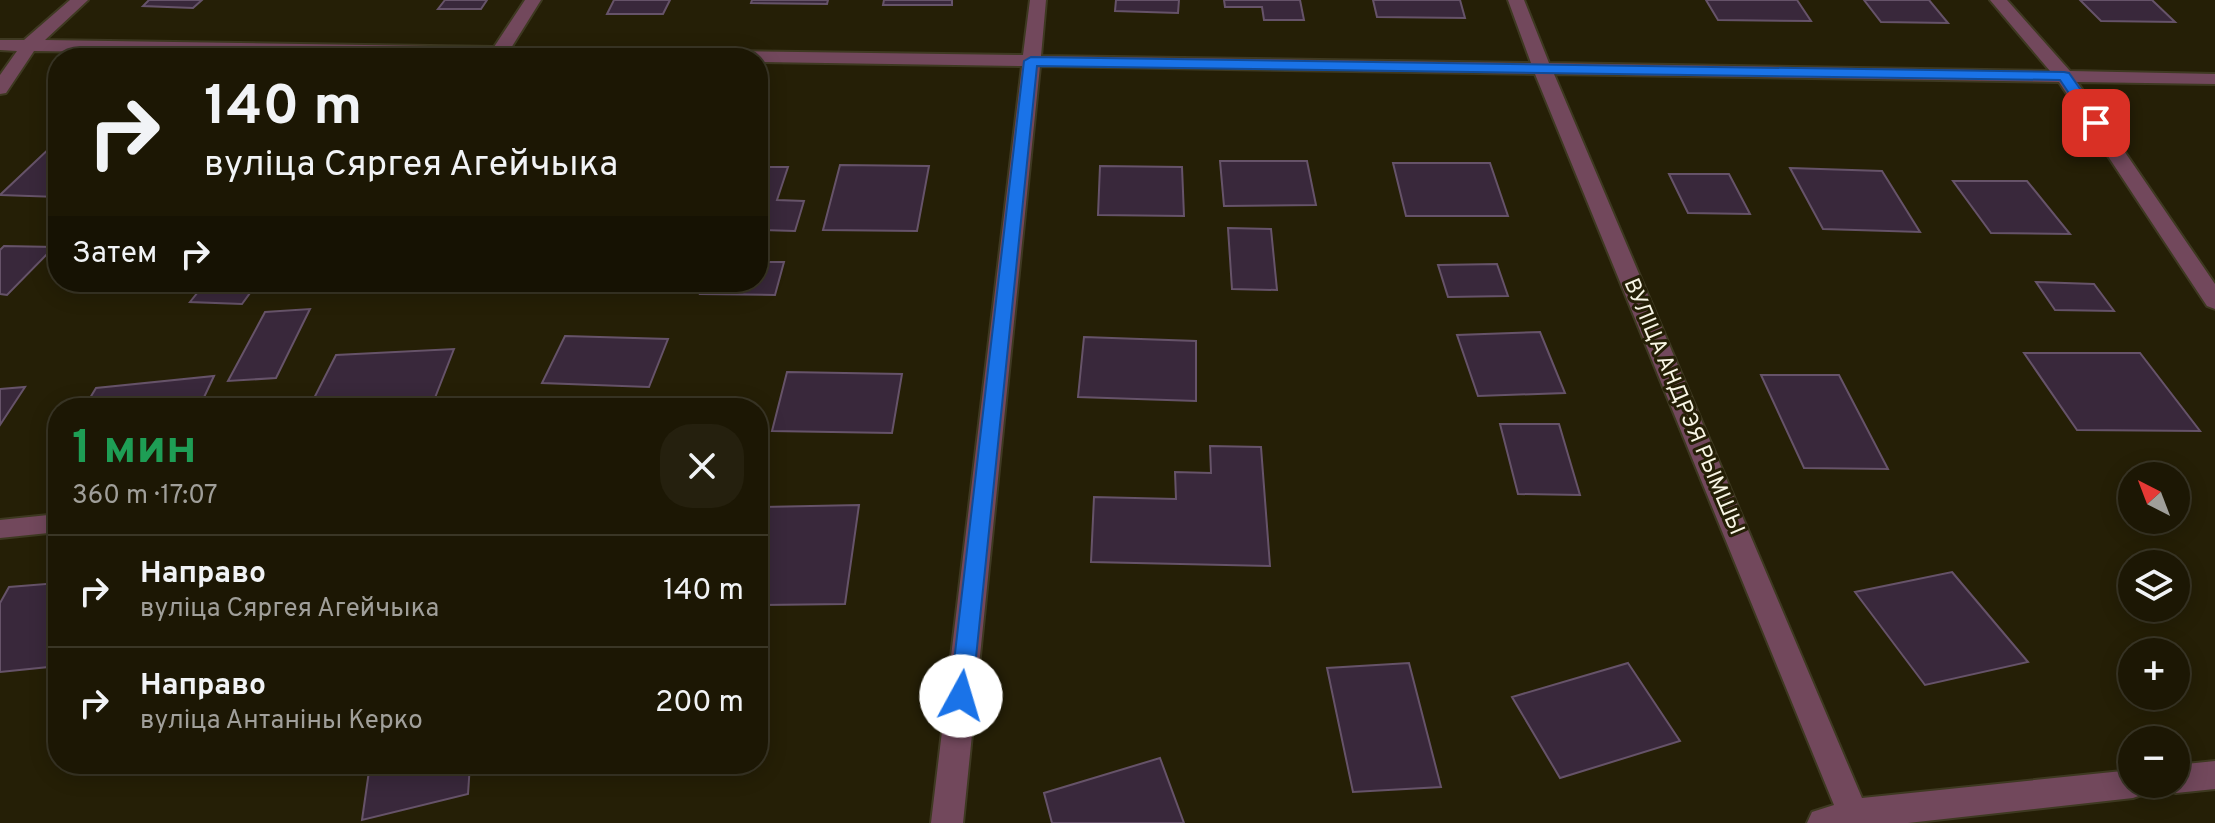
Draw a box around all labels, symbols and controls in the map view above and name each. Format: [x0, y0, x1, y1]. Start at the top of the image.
text: 140 m [204, 74, 362, 144]
icon: right [72, 80, 176, 184]
pin [2062, 89, 2130, 157]
icon: arrive [2074, 101, 2118, 145]
text: вуліца Сяргея Агейчыка [204, 143, 618, 189]
icon: right [173, 232, 217, 276]
text: Затем [72, 236, 157, 273]
street label: ВУЛІЦА АНДРЭЯ РЫМШЫ [1617, 275, 1749, 539]
text: 1 мин [72, 420, 197, 480]
button: close [660, 424, 744, 508]
north arrow [2118, 462, 2190, 534]
map controls [2118, 462, 2190, 798]
text: 360 m · 17:07 [72, 480, 218, 513]
button: layers [2118, 550, 2190, 622]
text: Направо [140, 556, 266, 593]
icon: right [72, 569, 116, 613]
text: 140 m [663, 573, 744, 610]
text: вуліца Сяргея Агейчыка [140, 593, 439, 626]
button: + [2118, 638, 2190, 710]
position arrow [919, 654, 1003, 738]
text: Направо [140, 668, 266, 705]
icon: right [72, 681, 116, 725]
text: 200 m [655, 685, 744, 722]
text: вуліца Антаніны Керко [140, 705, 423, 738]
button: − [2118, 726, 2190, 798]

